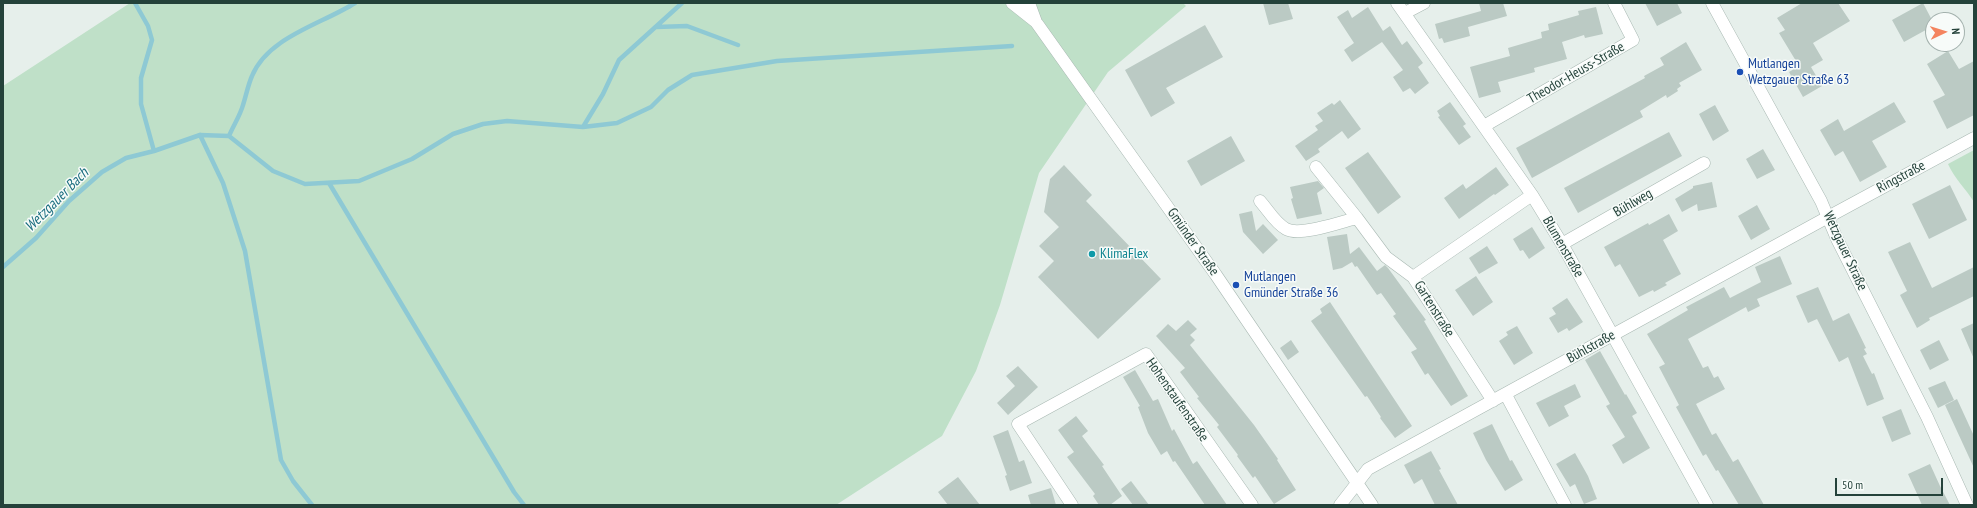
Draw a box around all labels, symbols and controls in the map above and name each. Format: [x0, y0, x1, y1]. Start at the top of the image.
north arrow [1925, 12, 1965, 52]
text: N [1949, 28, 1963, 35]
street label: Theodor-Heuss-Straße [1525, 38, 1627, 108]
place label: Mutlangen Wetzgauer Straße 63 [1748, 56, 1849, 88]
marker: Mutlangen Wetzgauer Straße 63 [1735, 67, 1745, 77]
street label: Ringstraße [1874, 157, 1928, 197]
water label: Wetzgauer Bach [21, 164, 93, 236]
street label: Bühlweg [1611, 185, 1655, 221]
street label: Gmünder Straße [1164, 205, 1222, 279]
street label: Wetzgauer Straße [1819, 209, 1871, 293]
street label: Blumenstraße [1539, 214, 1587, 280]
place label: KlimaFlex [1100, 246, 1148, 262]
marker: KlimaFlex [1087, 249, 1097, 259]
place label: Mutlangen Gmünder Straße 36 [1244, 269, 1338, 302]
street label: Gartenstraße [1410, 278, 1458, 340]
marker: Mutlangen Gmünder Straße 36 [1231, 280, 1241, 290]
street label: Bühlstraße [1564, 327, 1618, 367]
street label: Hohenstaufenstraße [1142, 355, 1212, 445]
scale bar [1837, 470, 1945, 496]
text: 50 m [1842, 477, 1863, 492]

